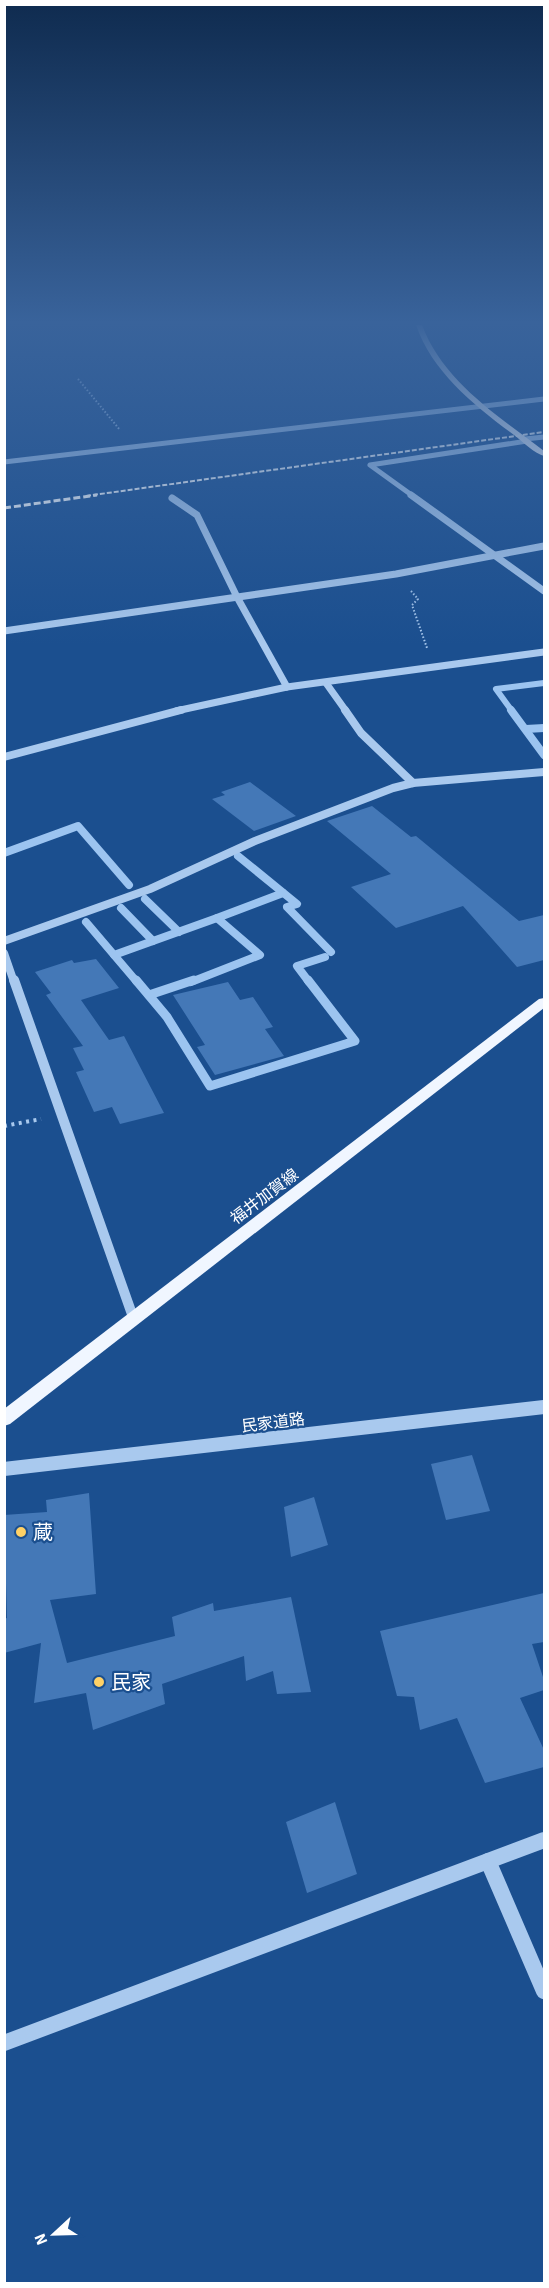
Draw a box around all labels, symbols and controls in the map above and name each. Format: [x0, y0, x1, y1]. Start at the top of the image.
street label: 福井加賀線 [226, 1164, 303, 1230]
street label: 民家道路 [240, 1408, 306, 1438]
place label: 蔵 [33, 1519, 53, 1547]
marker: 蔵 [14, 1525, 28, 1539]
place label: 民家 [111, 1669, 151, 1697]
marker: 民家 [92, 1675, 106, 1689]
north arrow [24, 2204, 84, 2264]
text: N [29, 2230, 53, 2248]

